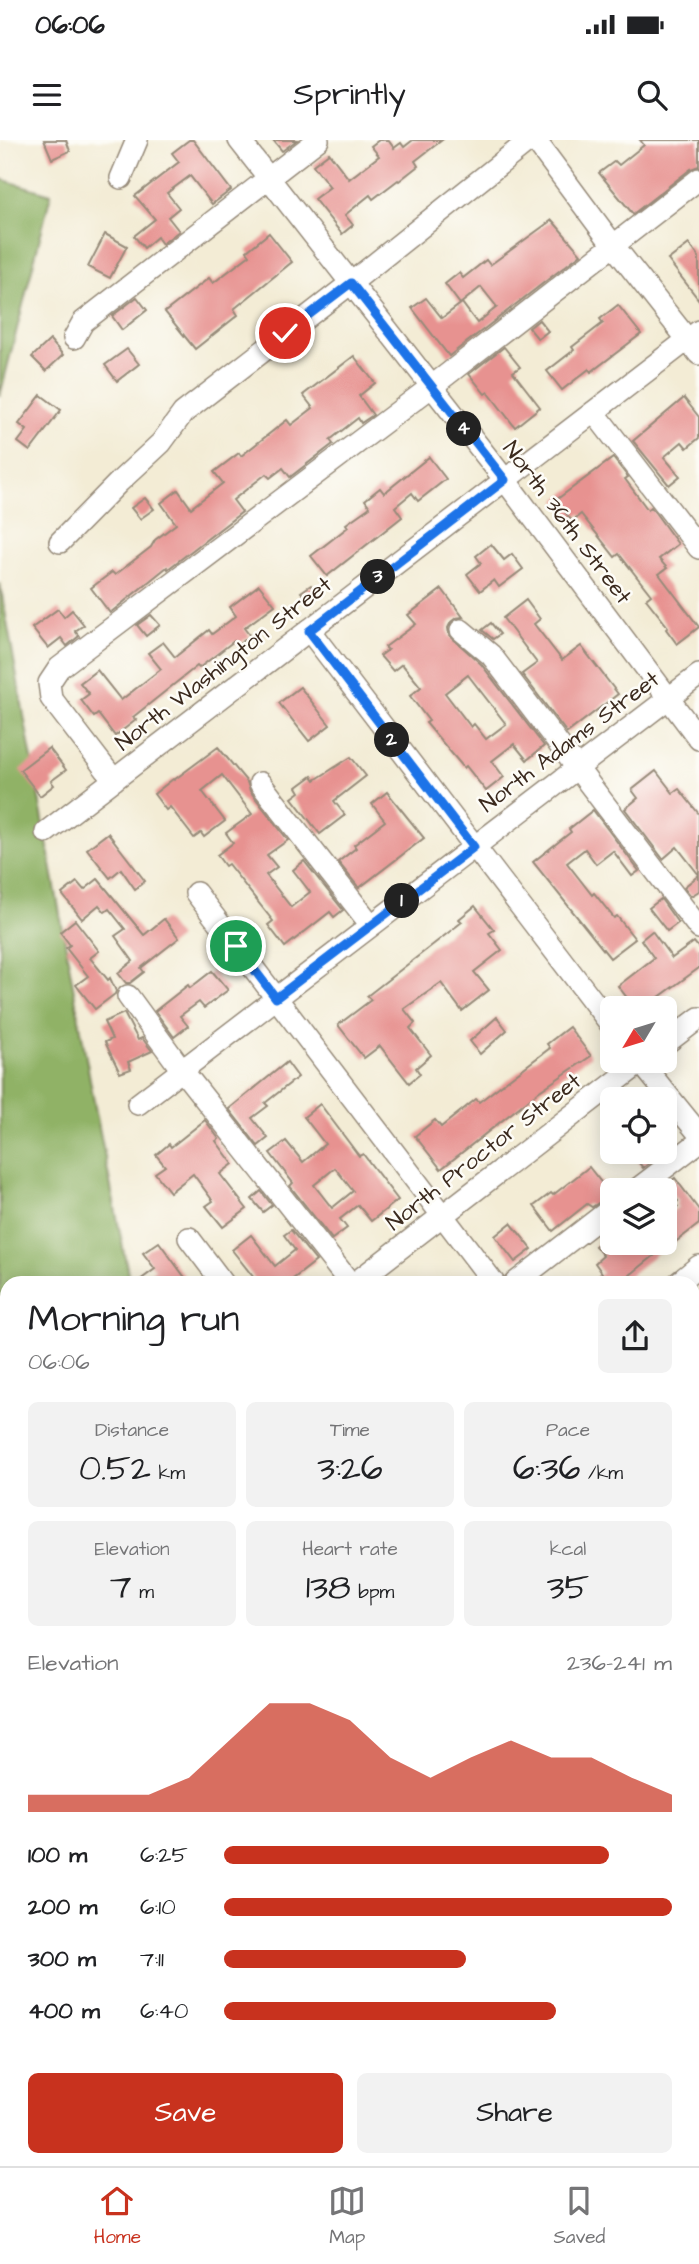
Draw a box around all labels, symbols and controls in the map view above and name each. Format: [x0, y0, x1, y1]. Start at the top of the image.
text: 06:06 [35, 7, 105, 43]
text: Sprintly [293, 72, 406, 117]
icon: menu [28, 76, 66, 114]
icon: search [633, 76, 671, 114]
pin [255, 303, 315, 363]
icon: check [266, 314, 304, 352]
pin: 4 [447, 412, 482, 446]
text: 4 [457, 415, 470, 442]
street label: North 36th Street [495, 434, 640, 611]
pin: 3 [360, 560, 396, 594]
text: 3 [373, 563, 382, 590]
street label: North Washington Street [109, 569, 340, 759]
street label: North Adams Street [473, 663, 667, 820]
pin: 2 [374, 722, 410, 758]
text: 2 [386, 726, 397, 753]
pin: 1 [384, 884, 420, 918]
text: 1 [400, 887, 403, 914]
pin [206, 916, 266, 976]
icon: arrive [217, 927, 255, 965]
north arrow [600, 996, 677, 1073]
map controls [600, 996, 677, 1255]
street label: North Proctor Street [379, 1065, 589, 1238]
button: locate [600, 1087, 677, 1164]
button: layers [600, 1178, 677, 1255]
text: Morning run [28, 1294, 240, 1346]
button: share [598, 1299, 672, 1373]
text: 06:06 [28, 1346, 90, 1378]
text: Distance [95, 1417, 169, 1444]
text: Time [330, 1417, 370, 1444]
text: Pace [546, 1417, 590, 1444]
text: 0.52 [79, 1444, 151, 1493]
text: 3:26 [317, 1444, 383, 1493]
text: 6:36 [513, 1444, 580, 1493]
text: km [151, 1460, 185, 1487]
text: /km [580, 1460, 623, 1487]
text: Elevation [95, 1536, 169, 1563]
text: Heart rate [302, 1536, 398, 1563]
text: kcal [550, 1536, 586, 1563]
text: 7 [110, 1563, 132, 1612]
text: 138 [306, 1563, 351, 1612]
text: 35 [547, 1563, 589, 1612]
text: m [132, 1579, 154, 1606]
text: bpm [351, 1579, 394, 1606]
text: Elevation [28, 1647, 119, 1679]
text: 236–241 m [567, 1647, 672, 1679]
text: 100 m [28, 1839, 87, 1871]
text: 6:25 [140, 1839, 188, 1871]
text: 200 m [28, 1891, 97, 1923]
text: 6:10 [140, 1891, 176, 1923]
text: 300 m [28, 1943, 96, 1975]
text: 7:11 [140, 1943, 164, 1975]
text: 400 m [28, 1995, 100, 2027]
text: 6:40 [140, 1995, 188, 2027]
button: Save [28, 2073, 343, 2153]
button: Share [357, 2073, 672, 2153]
tab: Home [94, 2182, 141, 2251]
tab: Map [328, 2182, 366, 2251]
tab: Saved [554, 2182, 605, 2251]

